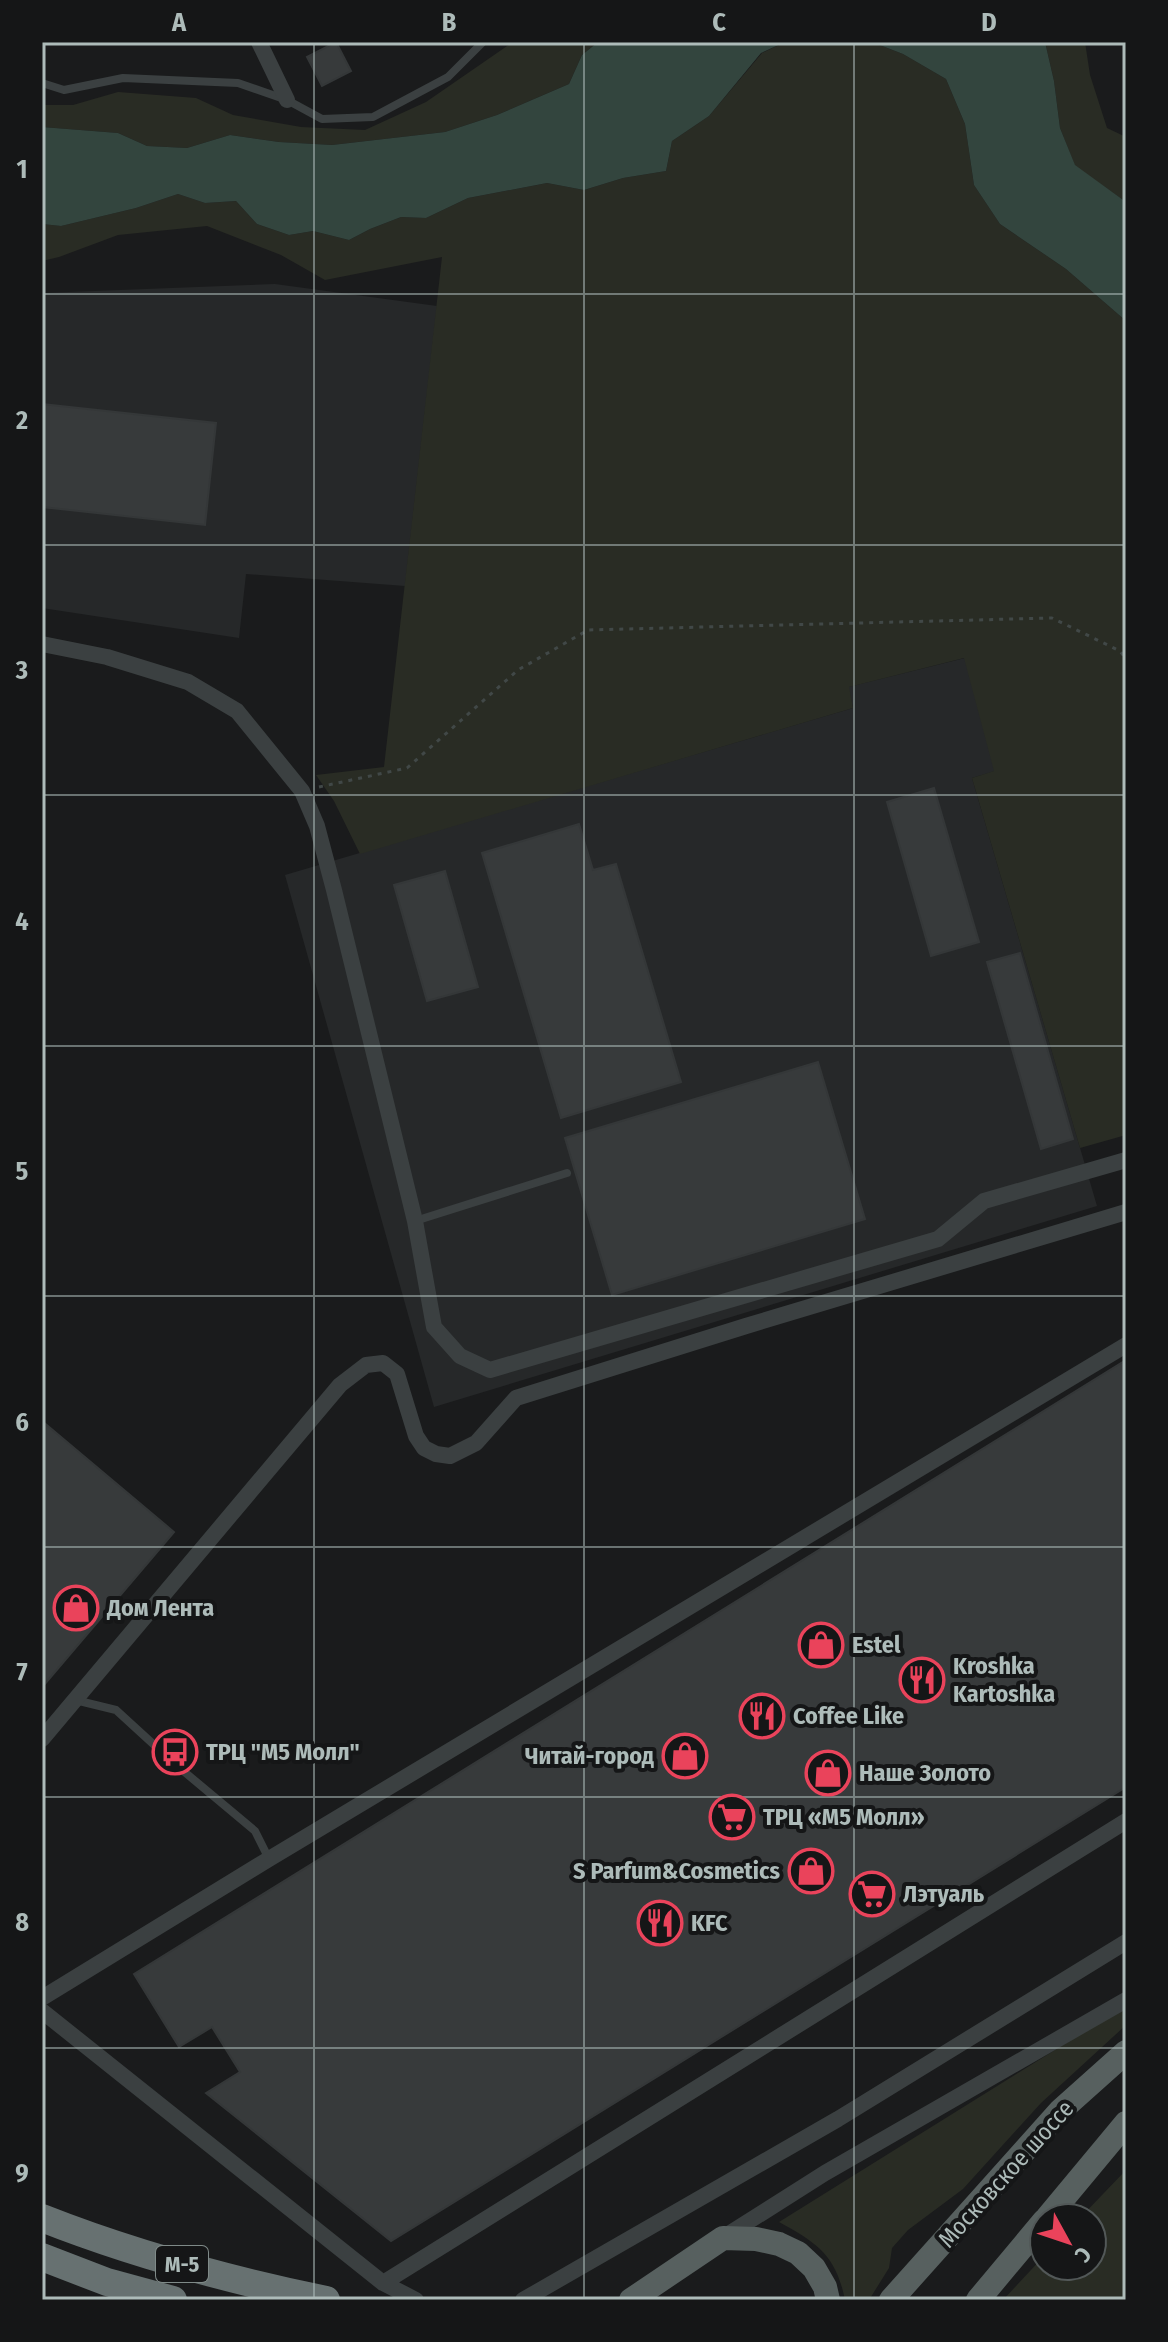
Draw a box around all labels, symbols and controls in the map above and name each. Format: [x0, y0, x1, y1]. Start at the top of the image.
text: A [171, 7, 187, 38]
text: B [442, 7, 457, 38]
text: C [712, 7, 726, 38]
text: D [981, 7, 997, 38]
text: 1 [17, 154, 28, 185]
text: 2 [15, 405, 28, 436]
text: 3 [15, 655, 28, 686]
text: 4 [15, 906, 29, 937]
text: 5 [16, 1156, 29, 1187]
text: 6 [15, 1407, 29, 1438]
shop icon: Дом Лента [52, 1584, 100, 1632]
place label: Дом Лента [106, 1594, 214, 1622]
shop icon: Estel [797, 1621, 845, 1669]
place label: Estel [852, 1631, 901, 1659]
place label: Kroshka Kartoshka [953, 1652, 1055, 1708]
restaurant icon: Kroshka Kartoshka [898, 1656, 946, 1704]
text: 7 [16, 1657, 28, 1688]
restaurant icon: Coffee Like [738, 1692, 786, 1740]
place label: Coffee Like [793, 1702, 904, 1730]
bus stop icon: ТРЦ "М5 Молл" [151, 1728, 199, 1776]
shop icon: Читай-город [661, 1732, 709, 1780]
place label: ТРЦ "М5 Молл" [206, 1738, 360, 1766]
place label: Читай-город [525, 1742, 654, 1770]
shop icon: Наше Золото [804, 1749, 852, 1797]
place label: Наше Золото [859, 1759, 991, 1787]
supermarket icon: ТРЦ «М5 Молл» [708, 1793, 756, 1841]
place label: ТРЦ «М5 Молл» [763, 1803, 925, 1831]
shop icon: S Parfum&Cosmetics [787, 1847, 835, 1895]
place label: S Parfum&Cosmetics [573, 1857, 780, 1885]
supermarket icon: Лэтуаль [848, 1870, 896, 1918]
place label: Лэтуаль [903, 1880, 985, 1908]
restaurant icon: KFC [636, 1899, 684, 1947]
text: 8 [15, 1907, 29, 1938]
place label: KFC [691, 1909, 728, 1937]
street label: Московское шоссе [933, 2095, 1079, 2253]
text: 9 [15, 2158, 29, 2189]
north arrow [1028, 2202, 1108, 2282]
text: С [1069, 2241, 1097, 2268]
road number: М-5 [156, 2246, 208, 2282]

